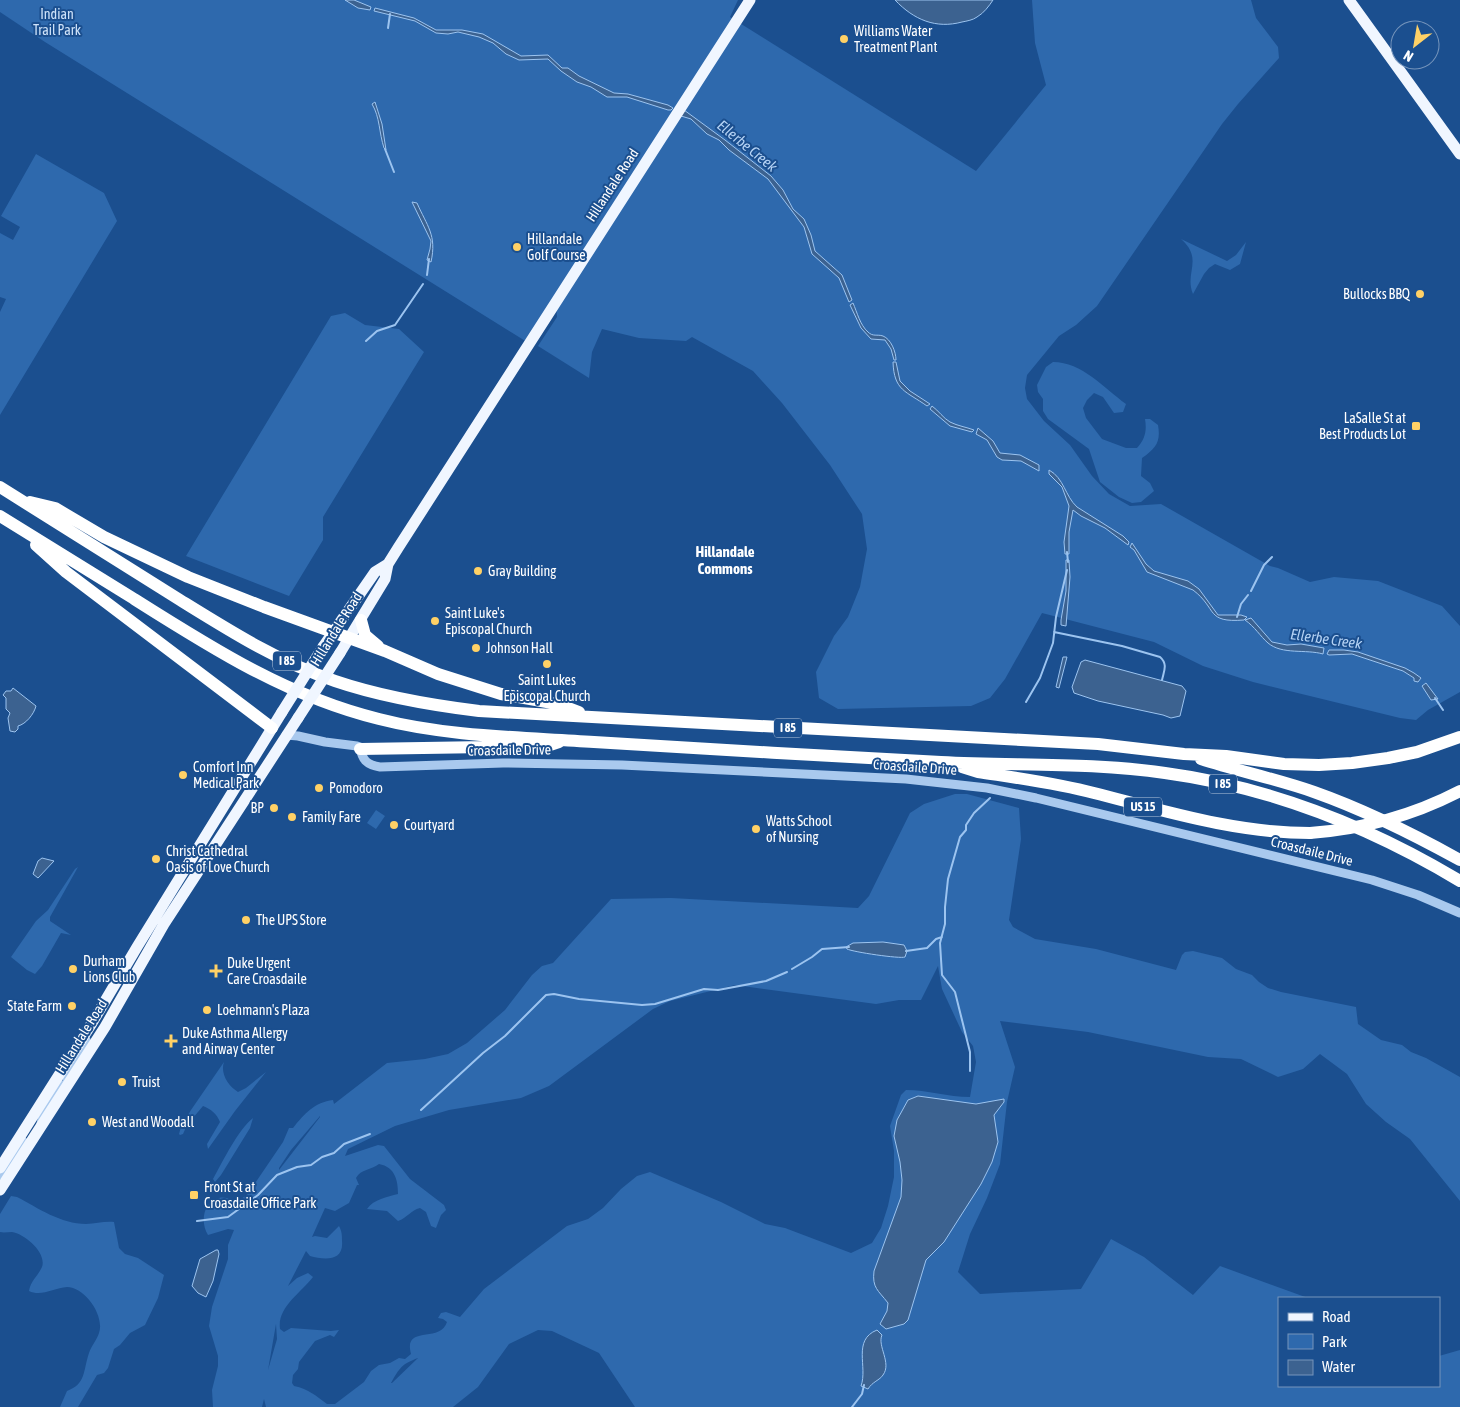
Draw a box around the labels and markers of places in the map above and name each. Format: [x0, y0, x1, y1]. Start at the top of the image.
place label: Williams Water Treatment Plant [854, 23, 937, 55]
marker: Williams Water Treatment Plant [838, 33, 850, 45]
place label: Hillandale Golf Course [527, 231, 586, 263]
marker: Hillandale Golf Course [511, 241, 523, 253]
place label: Bullocks BBQ [1343, 286, 1411, 302]
marker: Bullocks BBQ [1414, 288, 1426, 300]
place label: LaSalle St at Best Products Lot [1319, 410, 1406, 442]
marker: LaSalle St at Best Products Lot [1410, 420, 1422, 432]
place label: Gray Building [488, 563, 556, 579]
marker: Gray Building [472, 565, 484, 577]
place label: Saint Luke's Episcopal Church [445, 605, 532, 637]
marker: Saint Luke's Episcopal Church [429, 615, 441, 627]
place label: Johnson Hall [486, 640, 553, 656]
marker: Johnson Hall [470, 642, 482, 654]
marker: Saint Lukes Episcopal Church [541, 658, 553, 670]
place label: Saint Lukes Episcopal Church [503, 672, 591, 704]
place label: Comfort Inn Medical Park [193, 759, 259, 791]
marker: Comfort Inn Medical Park [177, 769, 189, 781]
place label: Pomodoro [329, 780, 383, 796]
marker: Pomodoro [313, 782, 325, 794]
place label: BP [251, 800, 264, 816]
marker: BP [268, 802, 280, 814]
place label: Family Fare [302, 809, 361, 825]
marker: Family Fare [286, 811, 298, 823]
place label: Watts School of Nursing [766, 813, 832, 845]
place label: Courtyard [404, 817, 455, 833]
marker: Courtyard [388, 819, 400, 831]
marker: Watts School of Nursing [750, 823, 762, 835]
place label: Christ Cathedral Oasis of Love Church [166, 843, 270, 875]
marker: Christ Cathedral Oasis of Love Church [150, 853, 162, 865]
place label: The UPS Store [256, 912, 327, 928]
marker: The UPS Store [240, 914, 252, 926]
place label: Durham Lions Club [83, 953, 136, 985]
place label: Duke Urgent Care Croasdaile [227, 955, 307, 987]
marker: Durham Lions Club [67, 963, 79, 975]
marker: Duke Urgent Care Croasdaile [209, 964, 223, 978]
place label: State Farm [7, 998, 62, 1014]
marker: State Farm [66, 1000, 78, 1012]
place label: Loehmann's Plaza [217, 1002, 310, 1018]
marker: Loehmann's Plaza [201, 1004, 213, 1016]
place label: Duke Asthma Allergy and Airway Center [182, 1025, 288, 1057]
marker: Duke Asthma Allergy and Airway Center [164, 1034, 178, 1048]
place label: Truist [132, 1074, 160, 1090]
marker: Truist [116, 1076, 128, 1088]
place label: West and Woodall [102, 1114, 195, 1130]
marker: West and Woodall [86, 1116, 98, 1128]
place label: Front St at Croasdaile Office Park [204, 1179, 317, 1211]
marker: Front St at Croasdaile Office Park [188, 1189, 200, 1201]

